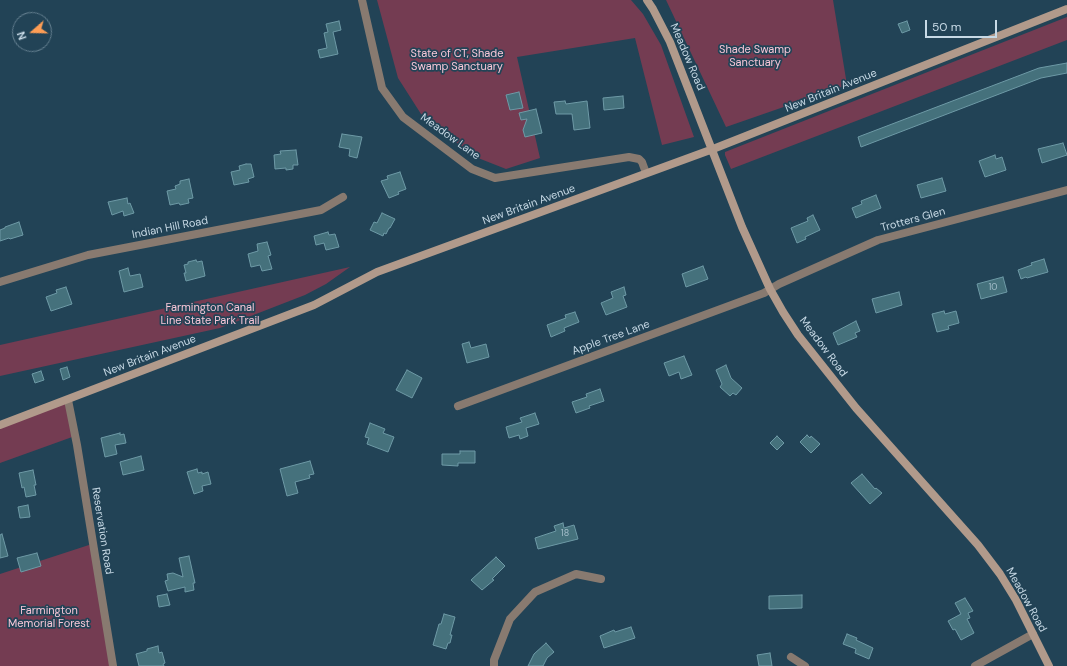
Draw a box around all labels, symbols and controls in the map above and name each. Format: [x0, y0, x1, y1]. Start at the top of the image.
north arrow [12, 12, 52, 52]
scale bar [927, 12, 999, 38]
text: 50 m [932, 19, 961, 35]
street label: Meadow Road [667, 21, 707, 93]
text: N [14, 30, 30, 42]
park label: Shade Swamp Sanctuary [719, 43, 791, 69]
park label: State of CT, Shade Swamp Sanctuary [411, 47, 503, 73]
street label: New Britain Avenue [783, 67, 879, 115]
street label: Meadow Lane [418, 111, 482, 163]
street label: New Britain Avenue [481, 182, 577, 228]
street label: Trotters Glen [879, 205, 947, 235]
street label: Indian Hill Road [131, 214, 209, 242]
house number: 10 [989, 283, 997, 293]
park label: Farmington Canal Line State Park Trail [160, 301, 260, 327]
street label: Meadow Road [796, 314, 850, 380]
street label: Apple Tree Lane [570, 318, 652, 358]
street label: New Britain Avenue [102, 332, 198, 380]
street label: Reservation Road [89, 487, 115, 575]
house number: 18 [561, 529, 569, 539]
street label: Meadow Road [1003, 565, 1049, 635]
park label: Farmington Memorial Forest [8, 604, 90, 630]

